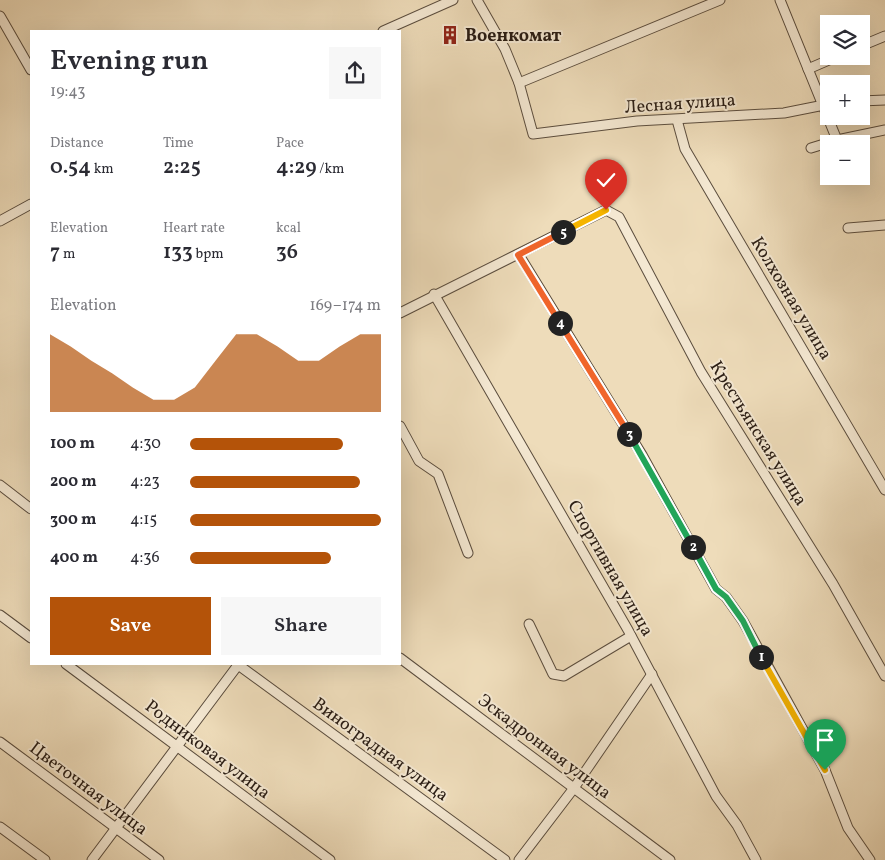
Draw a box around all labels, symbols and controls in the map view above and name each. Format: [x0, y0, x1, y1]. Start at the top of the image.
map controls [820, 15, 870, 185]
button: layers [820, 15, 870, 65]
building icon: Военкомат [439, 24, 461, 46]
place label: Военкомат [465, 24, 562, 49]
text: Evening run [50, 42, 209, 81]
button: share [329, 47, 381, 99]
button: + [820, 75, 870, 125]
text: 19:43 [50, 81, 85, 103]
street label: Лесная улица [624, 88, 736, 121]
text: Distance [50, 134, 104, 153]
text: Time [163, 134, 194, 153]
text: Pace [276, 134, 304, 153]
button: − [820, 135, 870, 185]
text: 0.54 [50, 153, 91, 182]
text: 2:25 [163, 153, 201, 182]
text: 4:29 [276, 153, 316, 182]
pin [585, 159, 627, 210]
text: km [91, 160, 114, 179]
text: /km [316, 160, 344, 179]
icon: check [592, 166, 620, 194]
text: Elevation [50, 219, 108, 238]
text: Heart rate [163, 219, 225, 238]
text: kcal [276, 219, 301, 238]
pin: 5 [550, 220, 576, 244]
text: 5 [560, 223, 567, 242]
street label: Колхозная улица [744, 232, 837, 365]
text: 7 [50, 238, 60, 267]
text: 133 [163, 238, 193, 267]
text: 36 [276, 238, 298, 267]
text: m [60, 245, 75, 264]
text: bpm [193, 245, 224, 264]
text: Elevation [50, 295, 117, 317]
text: 169–174 m [310, 295, 381, 317]
pin: 4 [548, 310, 572, 336]
text: 4 [556, 314, 565, 333]
street label: Крестьянская улица [703, 356, 813, 511]
pin: 3 [616, 422, 642, 446]
text: 3 [626, 425, 633, 444]
text: 100 m [50, 433, 95, 455]
text: 4:30 [130, 433, 161, 455]
text: 200 m [50, 471, 97, 493]
text: 4:23 [130, 471, 160, 493]
street label: Спортивная улица [560, 496, 659, 642]
text: 300 m [50, 509, 96, 531]
text: 4:15 [130, 509, 157, 531]
pin: 2 [680, 534, 706, 560]
text: 2 [690, 538, 697, 557]
text: 400 m [50, 547, 98, 569]
text: 4:36 [130, 547, 160, 569]
button: Save [50, 597, 211, 655]
button: Share [221, 597, 381, 655]
pin: 1 [748, 644, 774, 670]
text: 1 [759, 648, 764, 667]
street label: Эскадронная улица [472, 689, 616, 806]
street label: Виноградная улица [307, 692, 453, 808]
street label: Родниковая улица [139, 695, 275, 806]
pin [804, 719, 846, 770]
icon: arrive [811, 726, 839, 754]
street label: Цветочная улица [24, 736, 153, 842]

